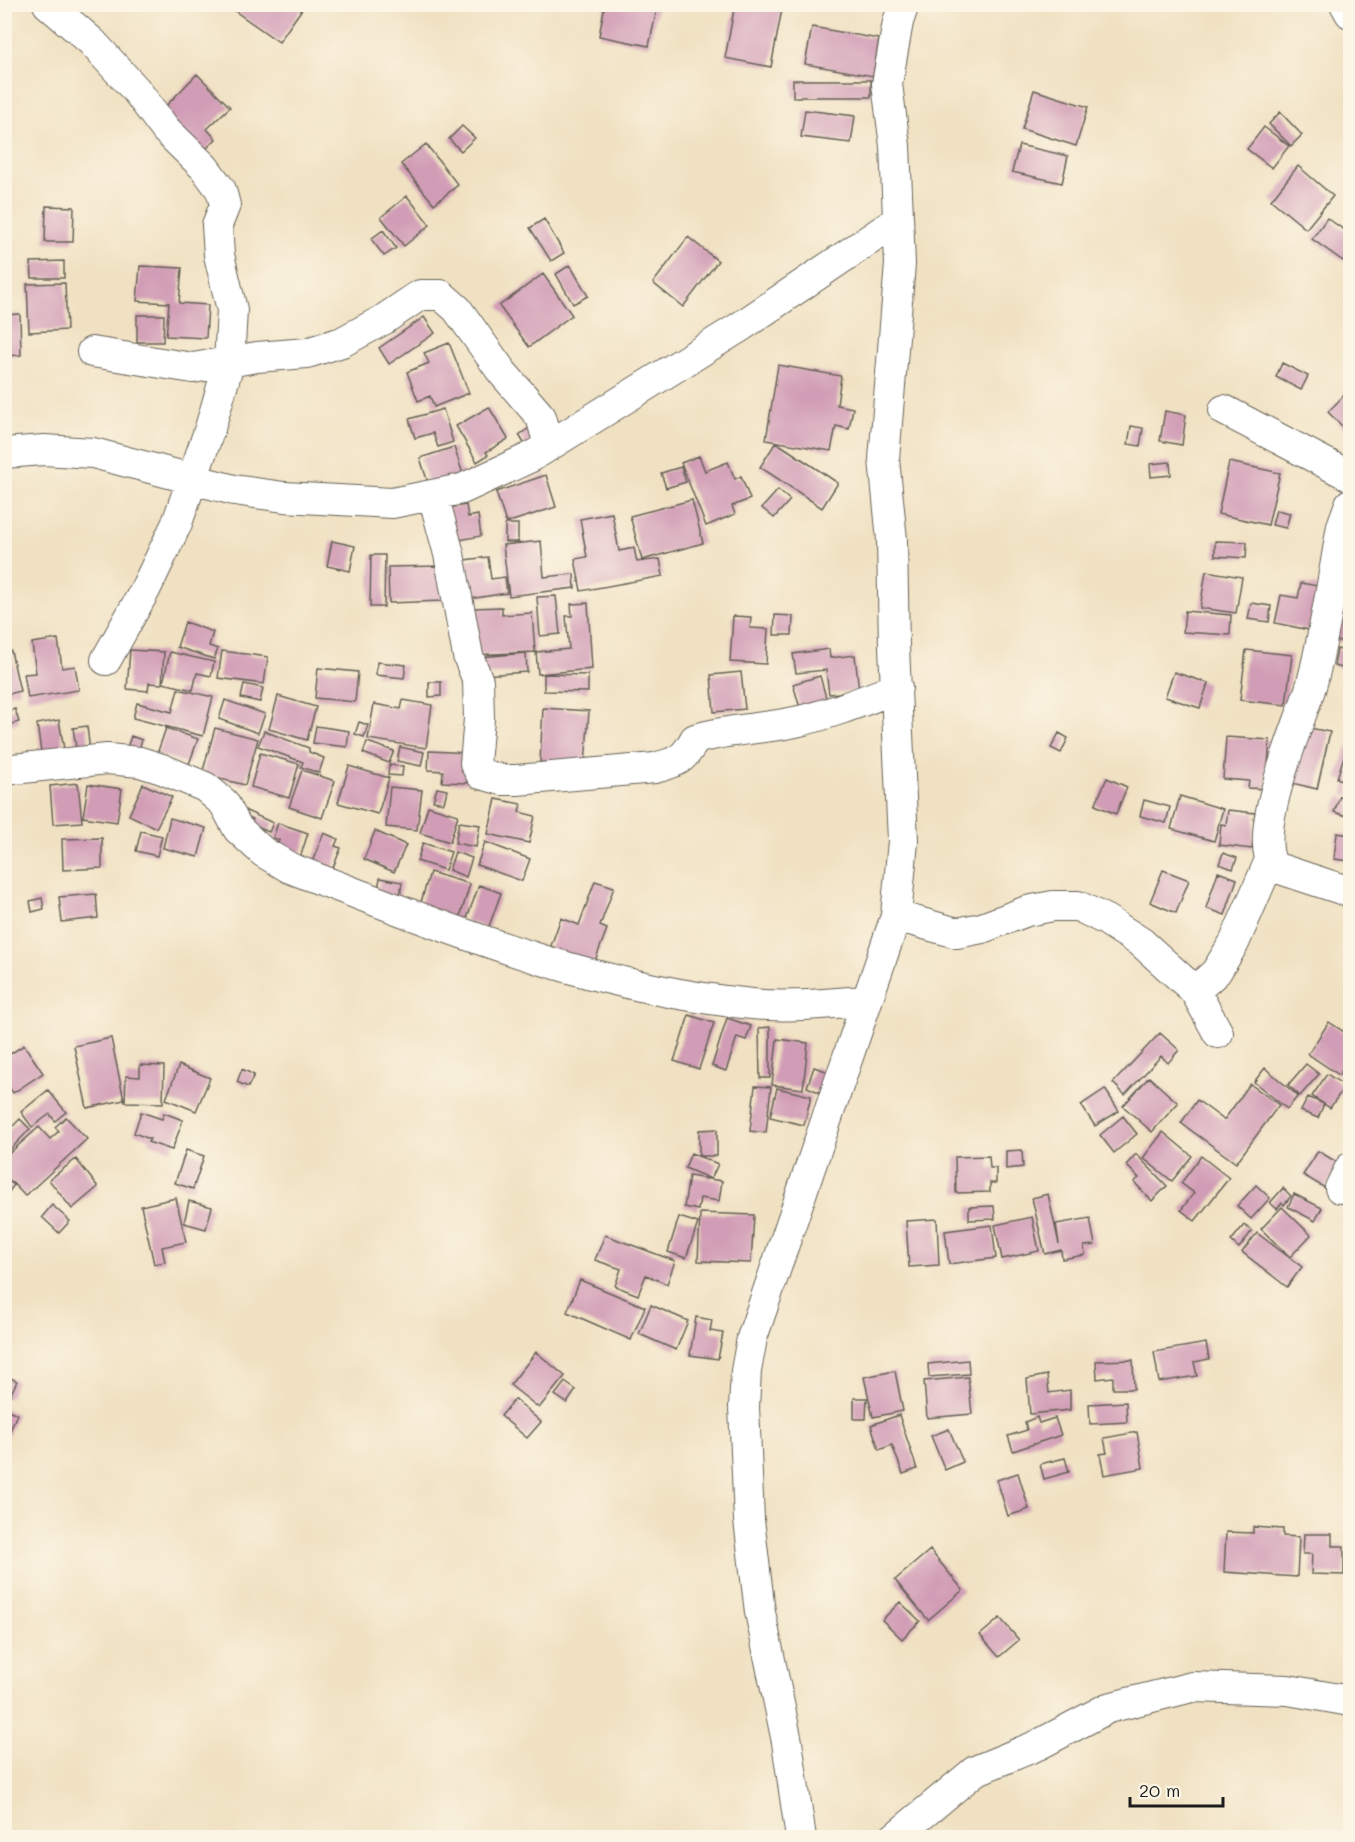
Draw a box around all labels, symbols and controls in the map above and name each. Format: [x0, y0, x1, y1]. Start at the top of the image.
scale bar [1130, 1770, 1223, 1808]
text: 20 m [1139, 1778, 1180, 1802]

